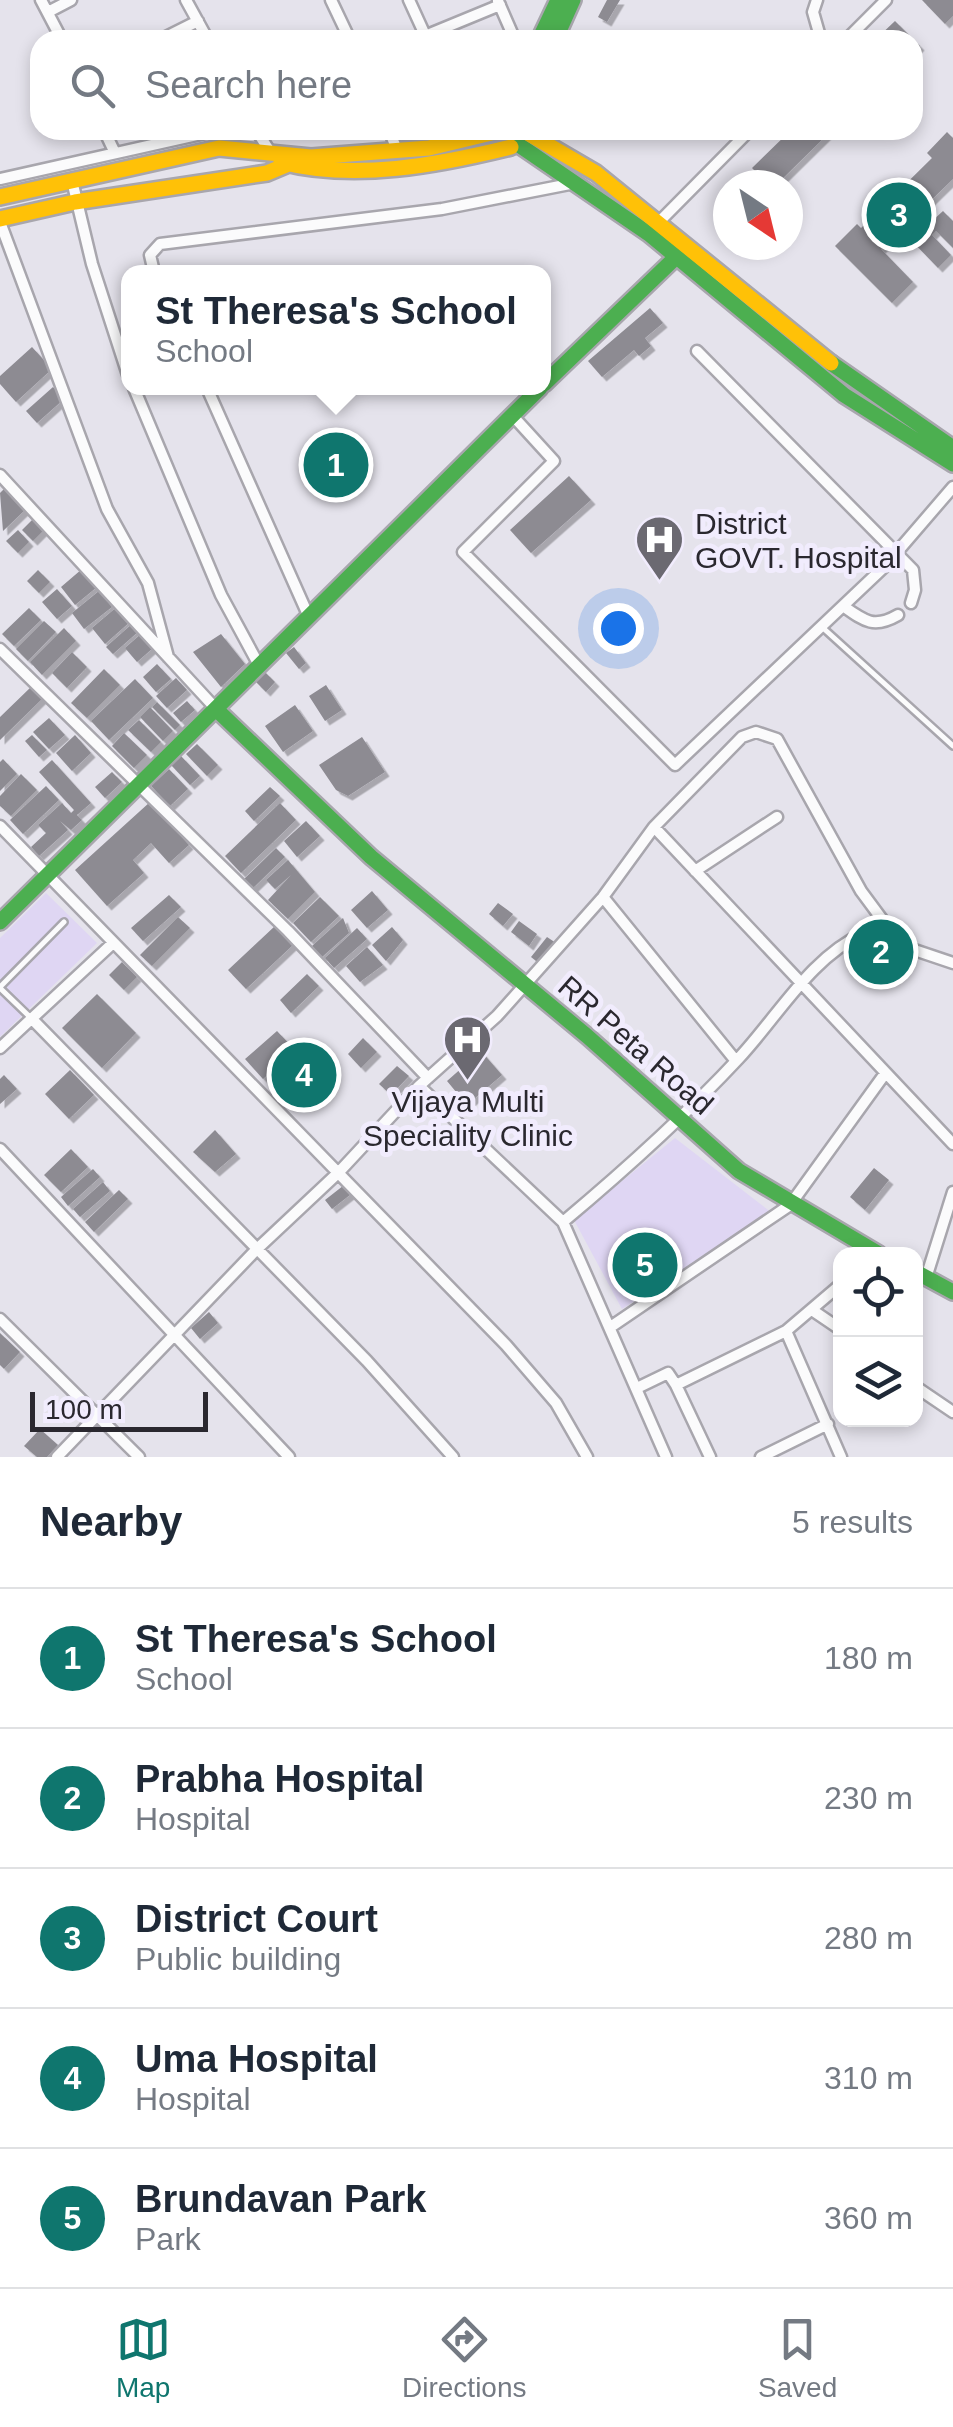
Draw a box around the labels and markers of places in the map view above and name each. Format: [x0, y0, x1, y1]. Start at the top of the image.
pin: 3 [866, 178, 932, 252]
pin: 1 [304, 428, 368, 502]
place label: District GOVT. Hospital [695, 507, 902, 574]
hospital icon: District GOVT. Hospital [634, 514, 686, 582]
pin: 2 [848, 914, 914, 990]
hospital icon: Vijaya Multi Speciality Clinic [442, 1014, 494, 1082]
pin: 4 [272, 1038, 336, 1112]
place label: Vijaya Multi Speciality Clinic [363, 1085, 573, 1152]
pin: 5 [612, 1228, 678, 1302]

